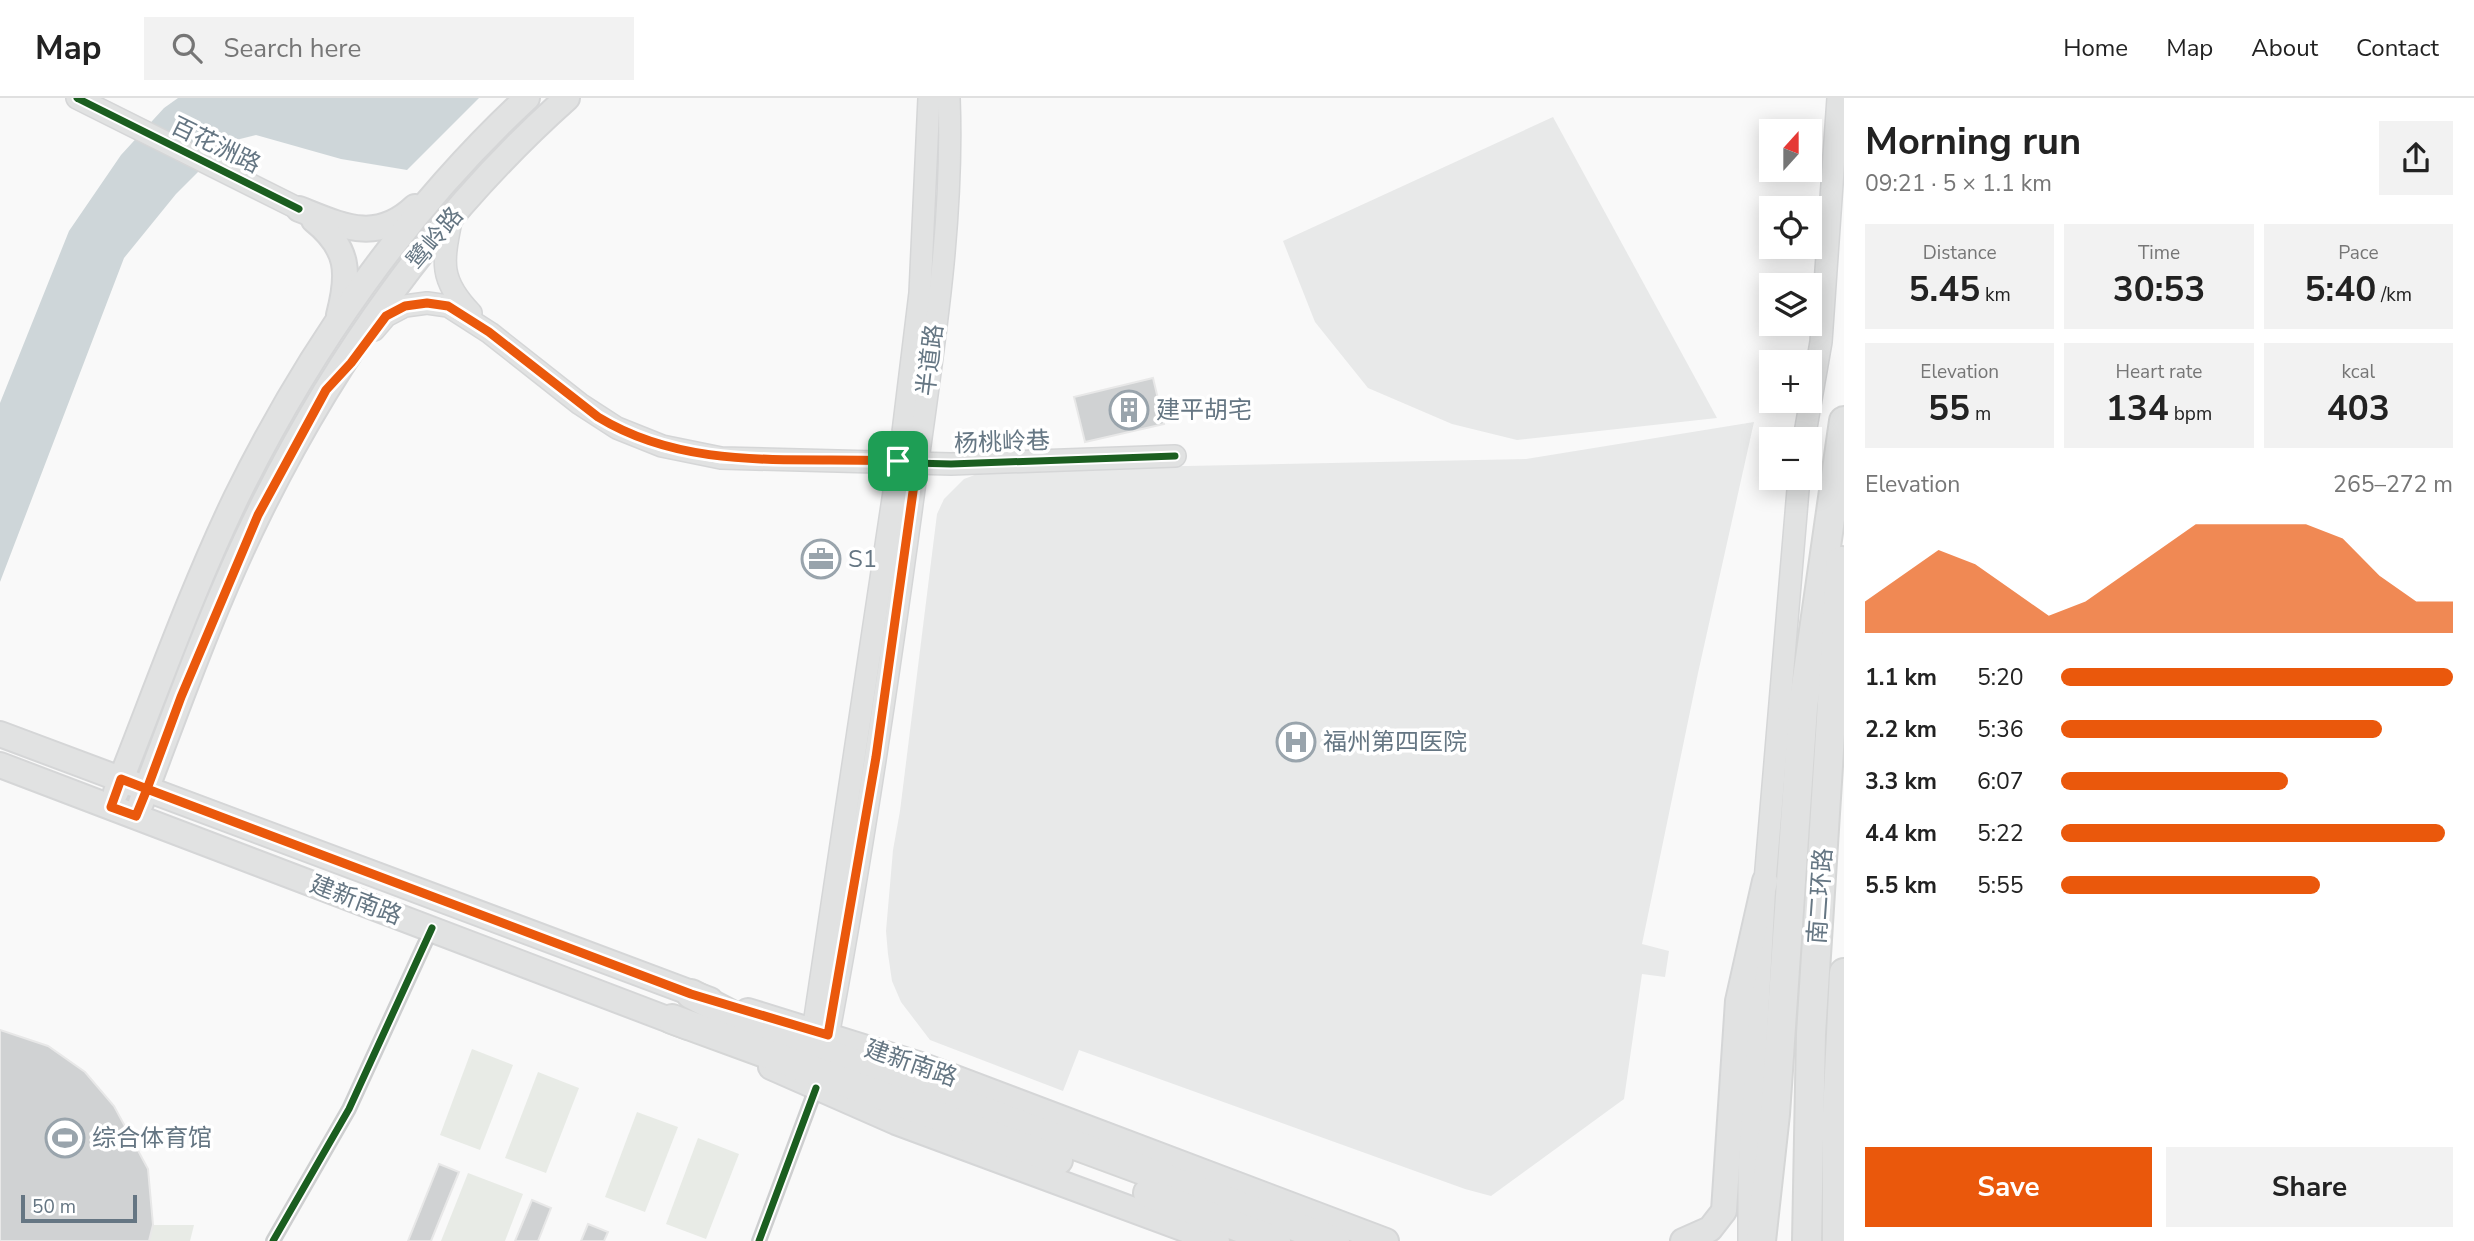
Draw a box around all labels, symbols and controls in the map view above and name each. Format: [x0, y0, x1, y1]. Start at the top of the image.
search box [144, 17, 634, 80]
text: Map [35, 26, 102, 71]
icon: search [168, 29, 206, 67]
text: Search here [224, 31, 361, 66]
text: Home [2063, 32, 2128, 64]
text: Map [2166, 32, 2213, 64]
text: About [2251, 32, 2318, 64]
text: Contact [2356, 32, 2439, 64]
street label: 百花洲路 [166, 110, 266, 180]
text: Morning run [1865, 116, 2081, 167]
north arrow [1759, 119, 1822, 182]
map controls [1759, 119, 1822, 490]
button: share [2379, 121, 2453, 195]
text: 09:21 · 5 × 1.1 km [1865, 168, 2052, 199]
button: locate [1759, 196, 1822, 259]
street label: 鹭岭路 [400, 200, 470, 276]
text: Distance [1923, 240, 1997, 266]
text: Time [2138, 240, 2180, 266]
text: Pace [2338, 240, 2379, 266]
text: 5.45 [1908, 266, 1980, 313]
text: 30:53 [2113, 266, 2205, 313]
text: 5:40 [2304, 266, 2376, 313]
button: layers [1759, 273, 1822, 336]
text: km [1980, 282, 2011, 308]
text: /km [2376, 282, 2412, 308]
street label: 半道路 [910, 322, 950, 398]
button: + [1759, 350, 1822, 413]
text: Elevation [1920, 359, 1999, 385]
text: Heart rate [2116, 359, 2202, 385]
text: kcal [2341, 359, 2375, 385]
text: 55 [1928, 385, 1970, 432]
text: 134 [2106, 385, 2169, 432]
text: 403 [2327, 385, 2390, 432]
building icon: 建平胡宅 [1108, 389, 1150, 431]
place label: 建平胡宅 [1156, 394, 1252, 426]
text: m [1970, 401, 1991, 427]
text: bpm [2169, 401, 2212, 427]
street label: 杨桃岭巷 [953, 424, 1051, 460]
button: − [1759, 427, 1822, 490]
pin [868, 431, 928, 491]
icon: arrive [879, 442, 917, 480]
text: Elevation [1865, 469, 1960, 500]
text: 265–272 m [2333, 469, 2453, 500]
office icon: S1 [800, 538, 842, 580]
place label: S1 [848, 543, 877, 575]
text: 1.1 km [1865, 662, 1937, 693]
text: 5:20 [1977, 662, 2024, 693]
text: 2.2 km [1865, 714, 1937, 745]
text: 5:36 [1977, 714, 2024, 745]
hospital icon: 福州第四医院 [1275, 721, 1317, 763]
place label: 福州第四医院 [1323, 726, 1467, 758]
text: 3.3 km [1865, 766, 1937, 797]
text: 6:07 [1977, 766, 2024, 797]
text: 4.4 km [1865, 818, 1937, 849]
text: 5:22 [1977, 818, 2024, 849]
street label: 南二环路 [1801, 847, 1839, 945]
street label: 建新南路 [305, 868, 407, 932]
text: 5.5 km [1865, 870, 1937, 901]
text: 5:55 [1977, 870, 2024, 901]
street label: 建新南路 [860, 1032, 962, 1094]
sports icon: 综合体育馆 [44, 1117, 86, 1159]
place label: 综合体育馆 [92, 1122, 212, 1154]
button: Save [1865, 1147, 2152, 1227]
button: Share [2166, 1147, 2453, 1227]
scale bar [21, 1192, 136, 1224]
text: 50 m [32, 1194, 76, 1220]

